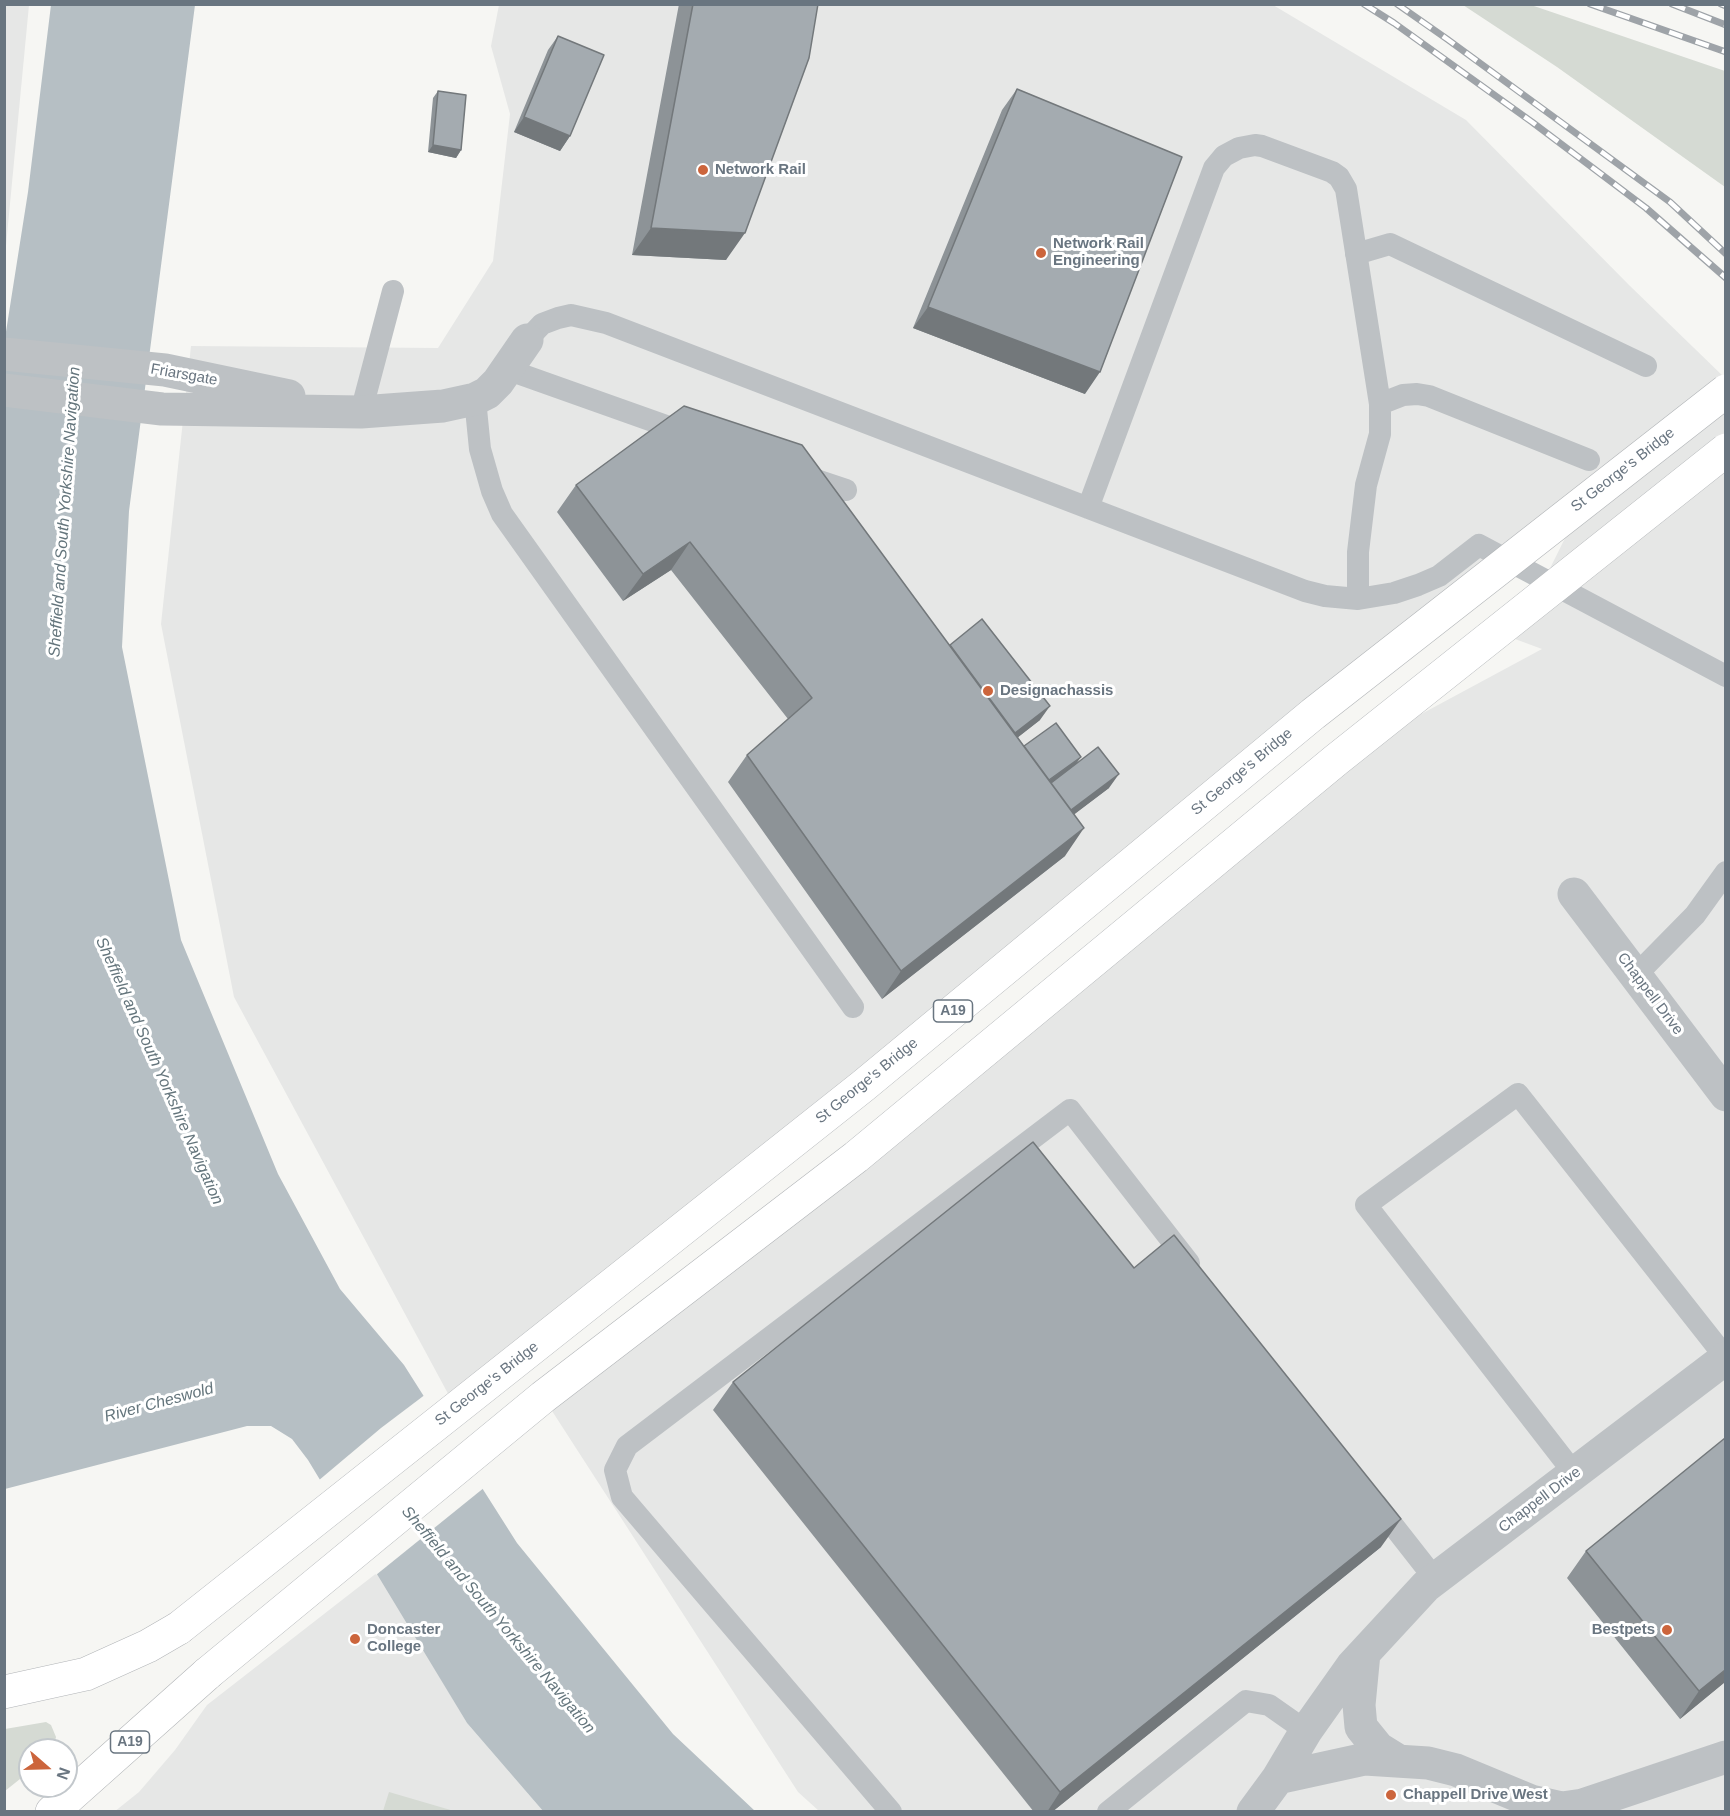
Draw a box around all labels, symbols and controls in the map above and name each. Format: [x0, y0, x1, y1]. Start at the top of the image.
place label: Network Rail [715, 161, 806, 179]
marker: Network Rail [696, 163, 710, 177]
place label: Network Rail Engineering [1053, 235, 1144, 270]
marker: Network Rail Engineering [1034, 246, 1048, 260]
street label: Friarsgate [149, 360, 219, 390]
water label: Sheffield and South Yorkshire Navigation [45, 366, 85, 658]
street label: St George's Bridge [1568, 424, 1678, 516]
place label: Designachassis [1000, 682, 1113, 700]
marker: Designachassis [981, 684, 995, 698]
street label: St George's Bridge [1188, 725, 1296, 819]
water label: Sheffield and South Yorkshire Navigation [91, 934, 227, 1208]
street label: Chappell Drive [1613, 949, 1687, 1039]
road number: A19 [934, 1000, 972, 1022]
street label: St George's Bridge [812, 1034, 922, 1128]
street label: St George's Bridge [432, 1338, 542, 1430]
water label: River Cheswold [102, 1379, 216, 1427]
street label: Chappell Drive [1495, 1463, 1585, 1537]
water label: Sheffield and South Yorkshire Navigation [397, 1502, 599, 1738]
place label: Doncaster College [367, 1621, 440, 1656]
place label: Bestpets [1592, 1621, 1655, 1639]
marker: Bestpets [1660, 1623, 1674, 1637]
marker: Doncaster College [348, 1632, 362, 1646]
road number: A19 [110, 1731, 150, 1753]
north arrow [18, 1738, 78, 1798]
text: N [54, 1765, 73, 1782]
place label: Chappell Drive West [1403, 1786, 1548, 1804]
marker: Chappell Drive West [1384, 1788, 1398, 1802]

